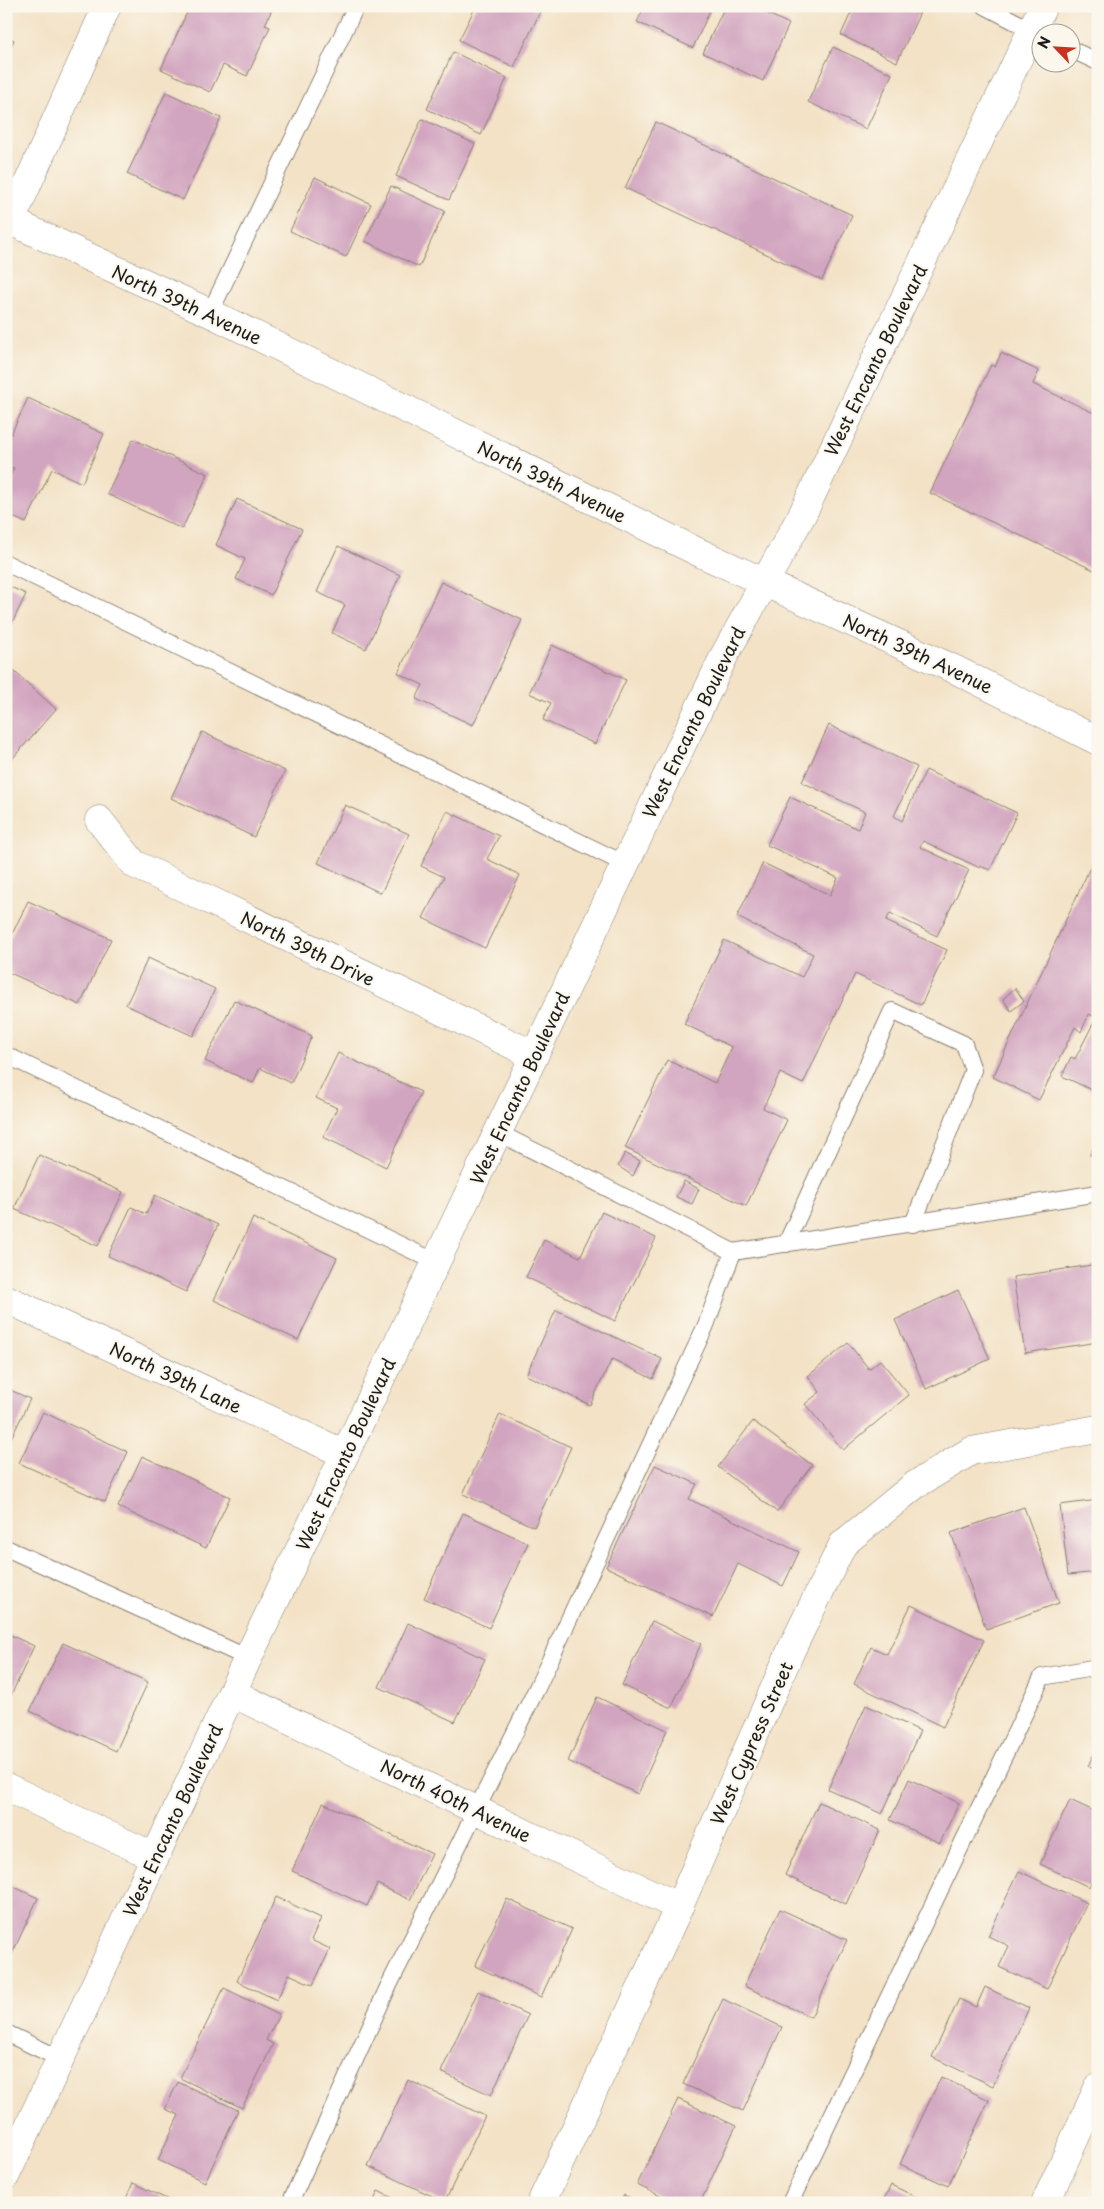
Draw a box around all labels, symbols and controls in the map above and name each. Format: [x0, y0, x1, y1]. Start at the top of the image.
north arrow [1032, 22, 1082, 72]
text: N [1032, 33, 1056, 52]
street label: North 39th Avenue [108, 257, 266, 351]
street label: West Encanto Boulevard [817, 260, 933, 460]
street label: North 39th Avenue [473, 433, 631, 529]
street label: North 39th Avenue [839, 606, 997, 700]
street label: West Encanto Boulevard [635, 622, 751, 822]
street label: North 39th Drive [236, 904, 380, 992]
street label: West Encanto Boulevard [462, 987, 576, 1189]
street label: North 39th Lane [106, 1335, 246, 1419]
street label: West Encanto Boulevard [288, 1353, 402, 1555]
street label: West Cypress Street [703, 1657, 799, 1829]
street label: West Encanto Boulevard [115, 1719, 229, 1921]
street label: North 40th Avenue [376, 1752, 536, 1848]

